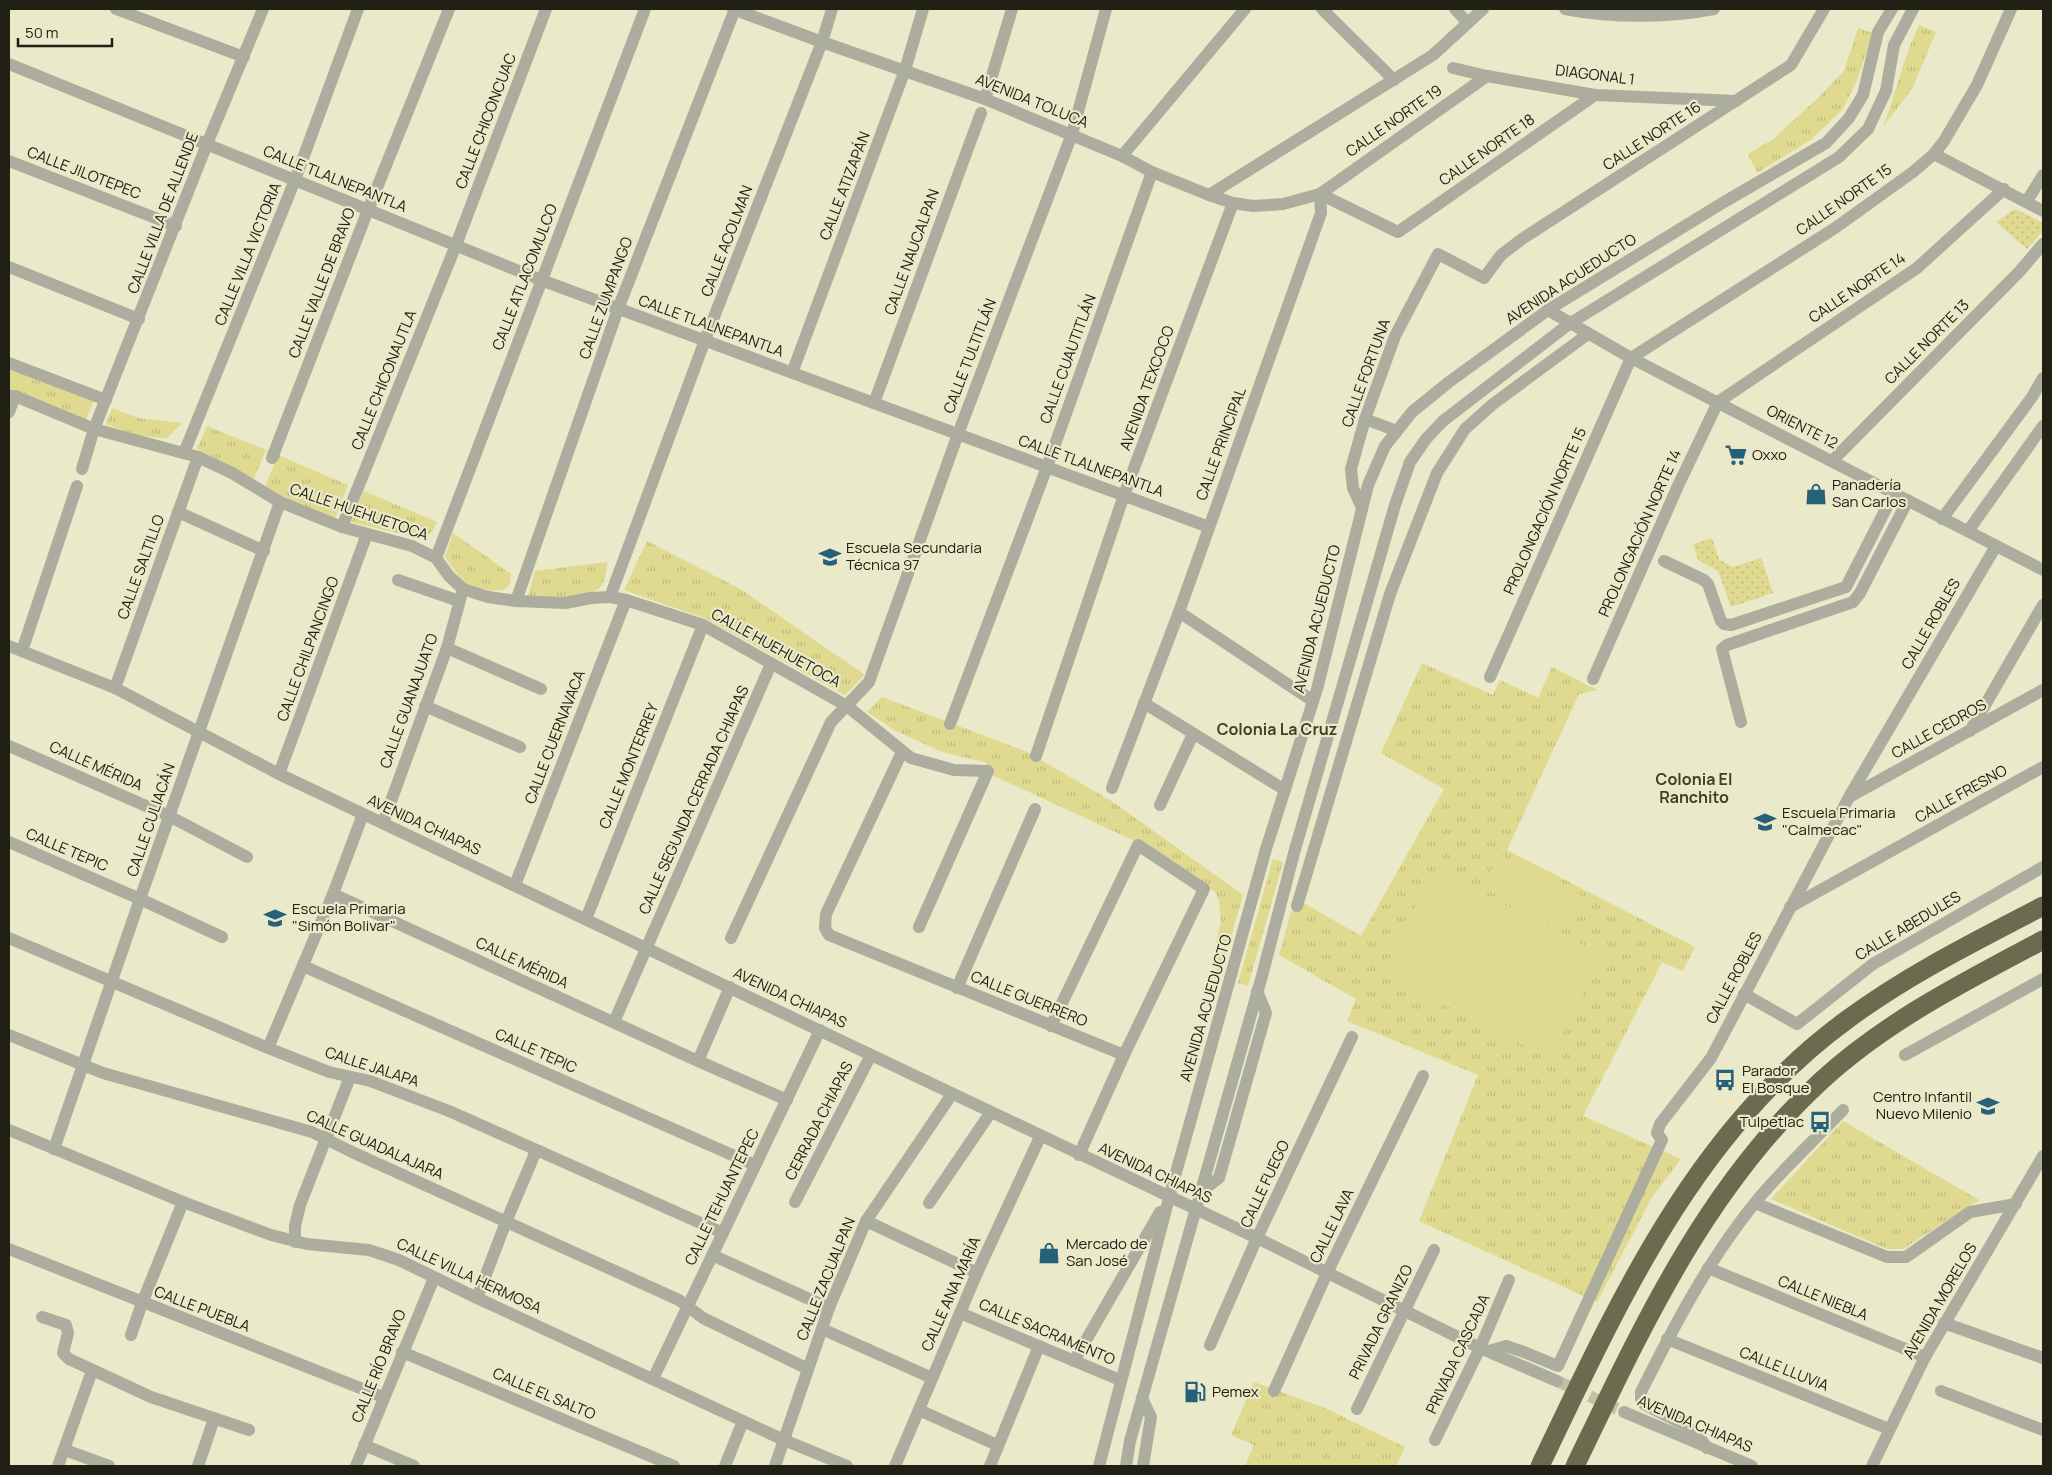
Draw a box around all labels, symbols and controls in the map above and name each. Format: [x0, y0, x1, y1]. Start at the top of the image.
scale bar [18, 15, 111, 47]
text: 50 m [25, 22, 59, 43]
street label: CALLE CHICONCUAC [450, 50, 521, 192]
street label: DIAGONAL 1 [1554, 59, 1636, 90]
street label: AVENIDA TOLUCA [973, 68, 1092, 133]
street label: CALLE NORTE 19 [1341, 80, 1446, 162]
street label: CALLE NORTE 16 [1599, 96, 1705, 175]
street label: CALLE NORTE 18 [1435, 109, 1539, 190]
street label: CALLE VILLA DE ALLENDE [122, 129, 203, 296]
street label: CALLE ATIZAPÁN [814, 129, 875, 243]
street label: CALLE TLALNEPANTLA [260, 140, 411, 217]
street label: CALLE JILOTEPEC [24, 141, 144, 204]
street label: CALLE NORTE 15 [1792, 159, 1896, 240]
street label: CALLE VILLA VICTORIA [209, 179, 286, 329]
street label: CALLE ACOLMAN [696, 182, 757, 299]
street label: CALLE NAUCALPAN [879, 186, 944, 318]
street label: CALLE ATLACOMULCO [487, 200, 562, 353]
street label: CALLE VALLE DE BRAVO [283, 204, 360, 361]
street label: AVENIDA ACUEDUCTO [1501, 228, 1640, 329]
street label: CALLE ZUMPANGO [574, 234, 637, 362]
street label: CALLE NORTE 14 [1804, 247, 1909, 328]
street label: CALLE TLALNEPANTLA [635, 289, 787, 362]
street label: CALLE CUAUTITLÁN [1034, 291, 1101, 426]
street label: CALLE TULTITLÁN [938, 295, 1001, 416]
street label: CALLE NORTE 13 [1880, 295, 1974, 389]
street label: CALLE CHICONAUTLA [346, 306, 421, 453]
street label: CALLE FORTUNA [1336, 315, 1395, 430]
street label: AVENIDA TEXCOCO [1114, 322, 1179, 453]
street label: CALLE PRINCIPAL [1190, 384, 1251, 503]
street label: ORIENTE 12 [1763, 400, 1842, 454]
street label: PROLONGACIÓN NORTE 15 [1498, 424, 1591, 598]
street label: CALLE TLALNEPANTLA [1015, 429, 1167, 502]
supermarket icon: Oxxo [1723, 442, 1749, 468]
place label: Oxxo [1752, 444, 1787, 465]
street label: PROLONGACIÓN NORTE 14 [1593, 446, 1686, 620]
place label: Panadería San Carlos [1832, 474, 1906, 512]
street label: CALLE HUEHUETOCA [287, 478, 432, 545]
shop icon: Panadería San Carlos [1803, 481, 1829, 507]
street label: CALLE SALTILLO [112, 511, 169, 622]
place label: Escuela Secundaria Técnica 97 [846, 537, 982, 575]
street label: AVENIDA ACUEDUCTO [1288, 542, 1345, 695]
school or university icon: Escuela Secundaria Técnica 97 [817, 544, 843, 570]
street label: CALLE CHILPANCINGO [272, 573, 344, 724]
street label: CALLE ROBLES [1896, 575, 1965, 673]
street label: CALLE HUEHUETOCA [708, 603, 845, 692]
street label: CALLE GUANAJUATO [374, 630, 443, 771]
street label: CALLE CUERNAVACA [519, 666, 590, 807]
street label: CALLE SEGUNDA CERRADA CHIAPAS [633, 682, 754, 918]
street label: CALLE CEDROS [1887, 694, 1990, 763]
street label: CALLE MONTERREY [594, 699, 664, 832]
district label: Colonia La Cruz [1217, 718, 1337, 740]
street label: CALLE MÉRIDA [46, 736, 147, 796]
street label: CALLE CULIACÁN [121, 760, 180, 879]
street label: CALLE FRESNO [1911, 760, 2011, 828]
district label: Colonia El Ranchito [1656, 768, 1732, 808]
street label: AVENIDA CHIAPAS [364, 789, 484, 860]
place label: Escuela Primaria "Calmecac" [1782, 802, 1896, 840]
school or university icon: Escuela Primaria "Calmecac" [1752, 809, 1778, 835]
street label: CALLE TEPIC [23, 823, 112, 876]
street label: CALLE ABEDULES [1851, 886, 1964, 965]
place label: Escuela Primaria "Simón Bolivar" [292, 898, 406, 936]
school or university icon: Escuela Primaria "Simón Bolivar" [262, 905, 288, 931]
street label: CALLE ROBLES [1700, 928, 1767, 1027]
street label: CALLE MÉRIDA [472, 932, 572, 993]
street label: AVENIDA ACUEDUCTO [1174, 932, 1237, 1084]
street label: AVENIDA CHIAPAS [730, 962, 850, 1033]
street label: CALLE GUERRERO [968, 966, 1091, 1032]
street label: CALLE TEPIC [492, 1023, 581, 1078]
street label: CALLE JALAPA [322, 1041, 422, 1092]
street label: CERRADA CHIAPAS [780, 1058, 858, 1184]
place label: Parador El Bosque [1742, 1060, 1810, 1098]
bus stop icon: Parador El Bosque [1712, 1067, 1738, 1093]
place label: Centro Infantil Nuevo Milenio [1873, 1086, 1972, 1124]
school or university icon: Centro Infantil Nuevo Milenio [1975, 1093, 2001, 1119]
street label: CALLE GUADALAJARA [303, 1105, 448, 1185]
bus stop icon: Tulpetlac [1807, 1109, 1833, 1135]
place label: Tulpetlac [1740, 1111, 1804, 1132]
street label: CALLE TEHUANTEPEC [679, 1125, 764, 1269]
street label: CALLE FUEGO [1235, 1136, 1294, 1231]
street label: AVENIDA CHIAPAS [1095, 1137, 1215, 1208]
street label: CALLE LAVA [1304, 1185, 1359, 1267]
street label: CALLE ZACUALPAN [791, 1214, 860, 1344]
street label: CALLE VILLA HERMOSA [393, 1233, 546, 1319]
street label: CALLE ANA MARÍA [916, 1233, 985, 1355]
place label: Mercado de San José [1066, 1233, 1148, 1271]
street label: AVENIDA MORELOS [1898, 1239, 1981, 1363]
shop icon: Mercado de San José [1036, 1240, 1062, 1266]
street label: PRIVADA GRANIZO [1344, 1261, 1417, 1383]
street label: CALLE NIEBLA [1775, 1270, 1872, 1325]
street label: CALLE PUEBLA [151, 1281, 254, 1337]
street label: PRIVADA CASCADA [1421, 1290, 1495, 1417]
street label: CALLE SACRAMENTO [976, 1293, 1119, 1370]
street label: CALLE RÍO BRAVO [346, 1306, 411, 1426]
street label: CALLE LLUVIA [1736, 1341, 1832, 1396]
street label: CALLE EL SALTO [489, 1362, 599, 1425]
fuel station icon: Pemex [1182, 1379, 1208, 1405]
place label: Pemex [1212, 1381, 1259, 1402]
street label: AVENIDA CHIAPAS [1635, 1390, 1756, 1457]

